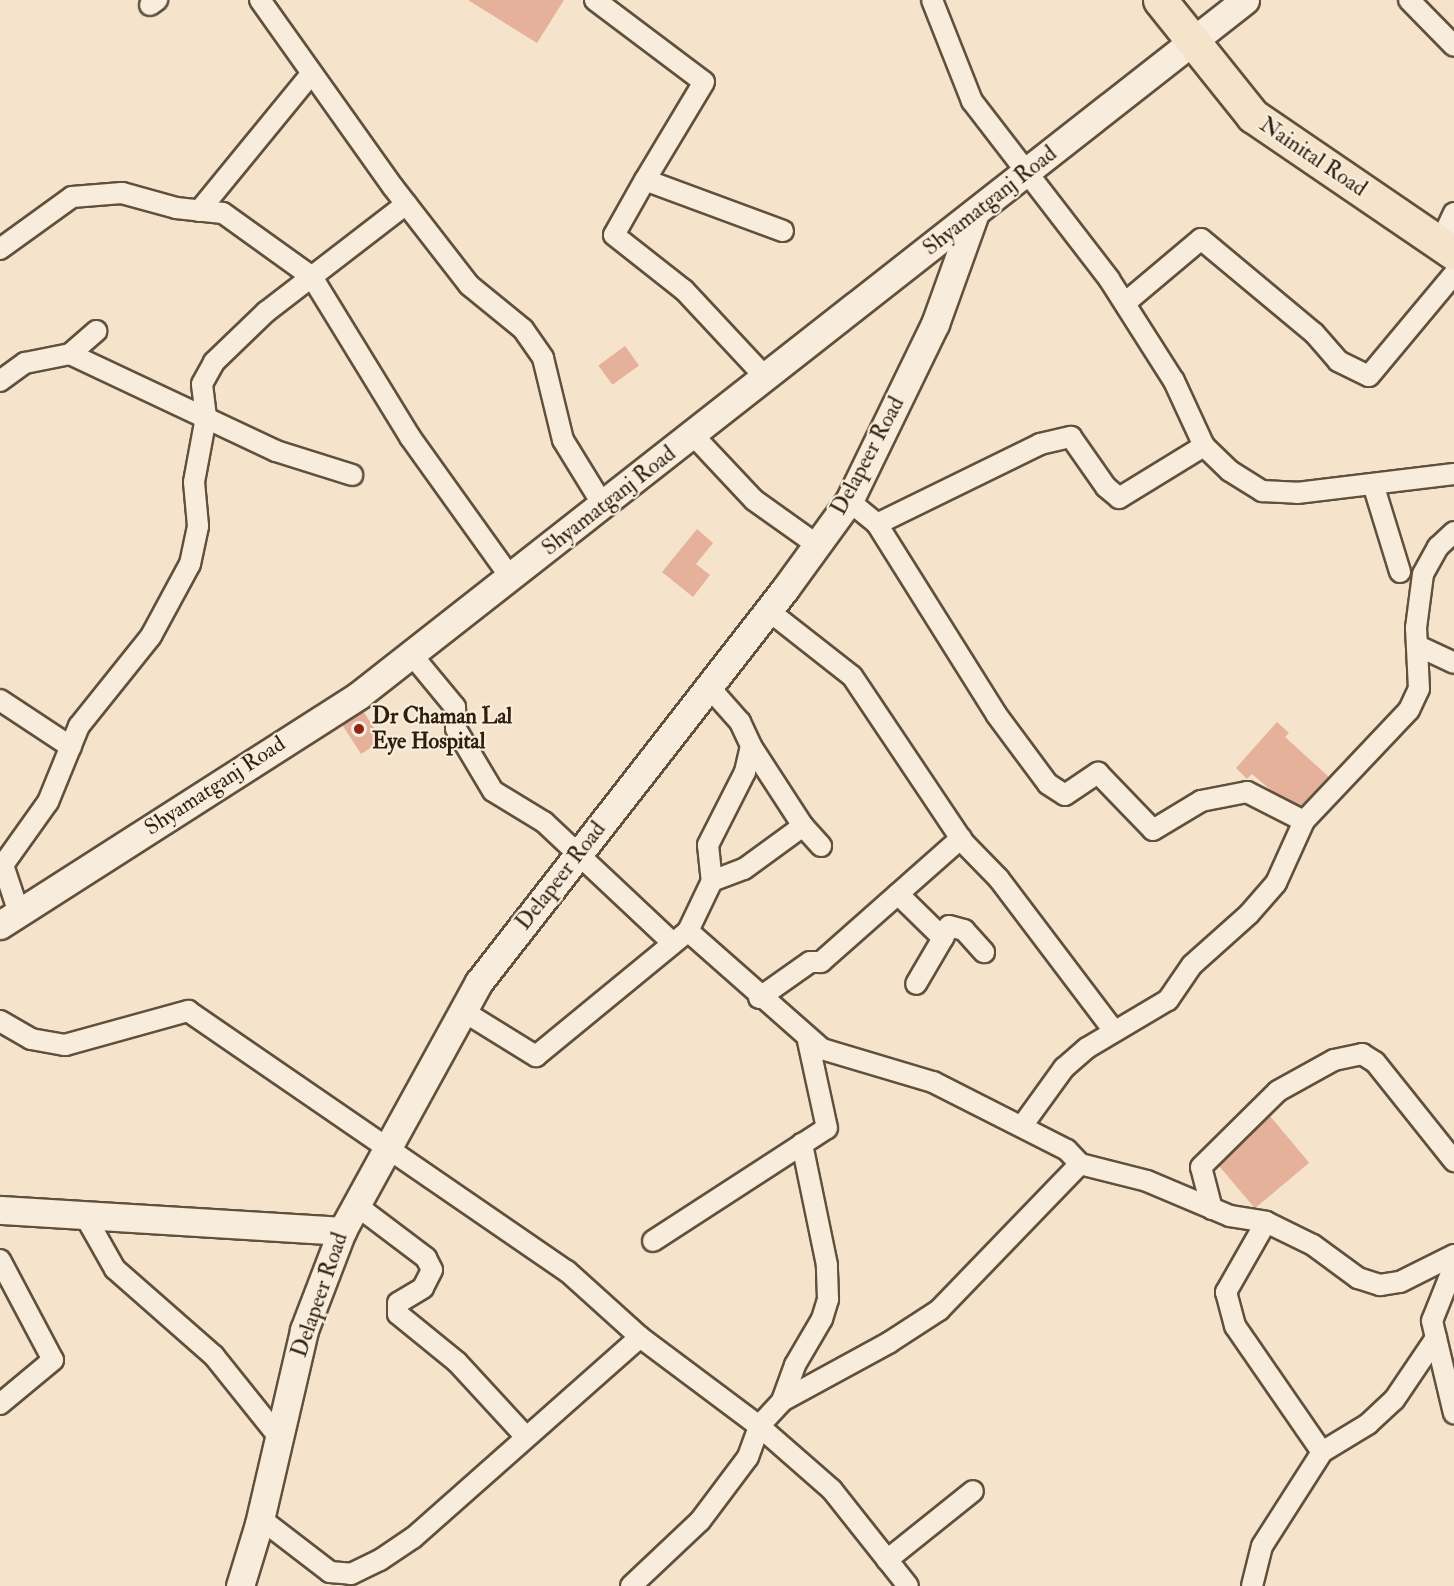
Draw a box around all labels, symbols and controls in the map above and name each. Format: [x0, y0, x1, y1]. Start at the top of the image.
street label: Nainital Road [1254, 112, 1372, 202]
street label: Shyamatganj Road [918, 141, 1062, 261]
street label: Delapeer Road [826, 392, 910, 520]
street label: Shyamatganj Road [537, 441, 681, 561]
place label: Dr Chaman Lal Eye Hospital [372, 703, 512, 754]
marker: Dr Chaman Lal Eye Hospital [350, 720, 368, 738]
street label: Shyamatganj Road [140, 731, 290, 841]
street label: Delapeer Road [511, 817, 611, 935]
street label: Delapeer Road [286, 1229, 354, 1361]

